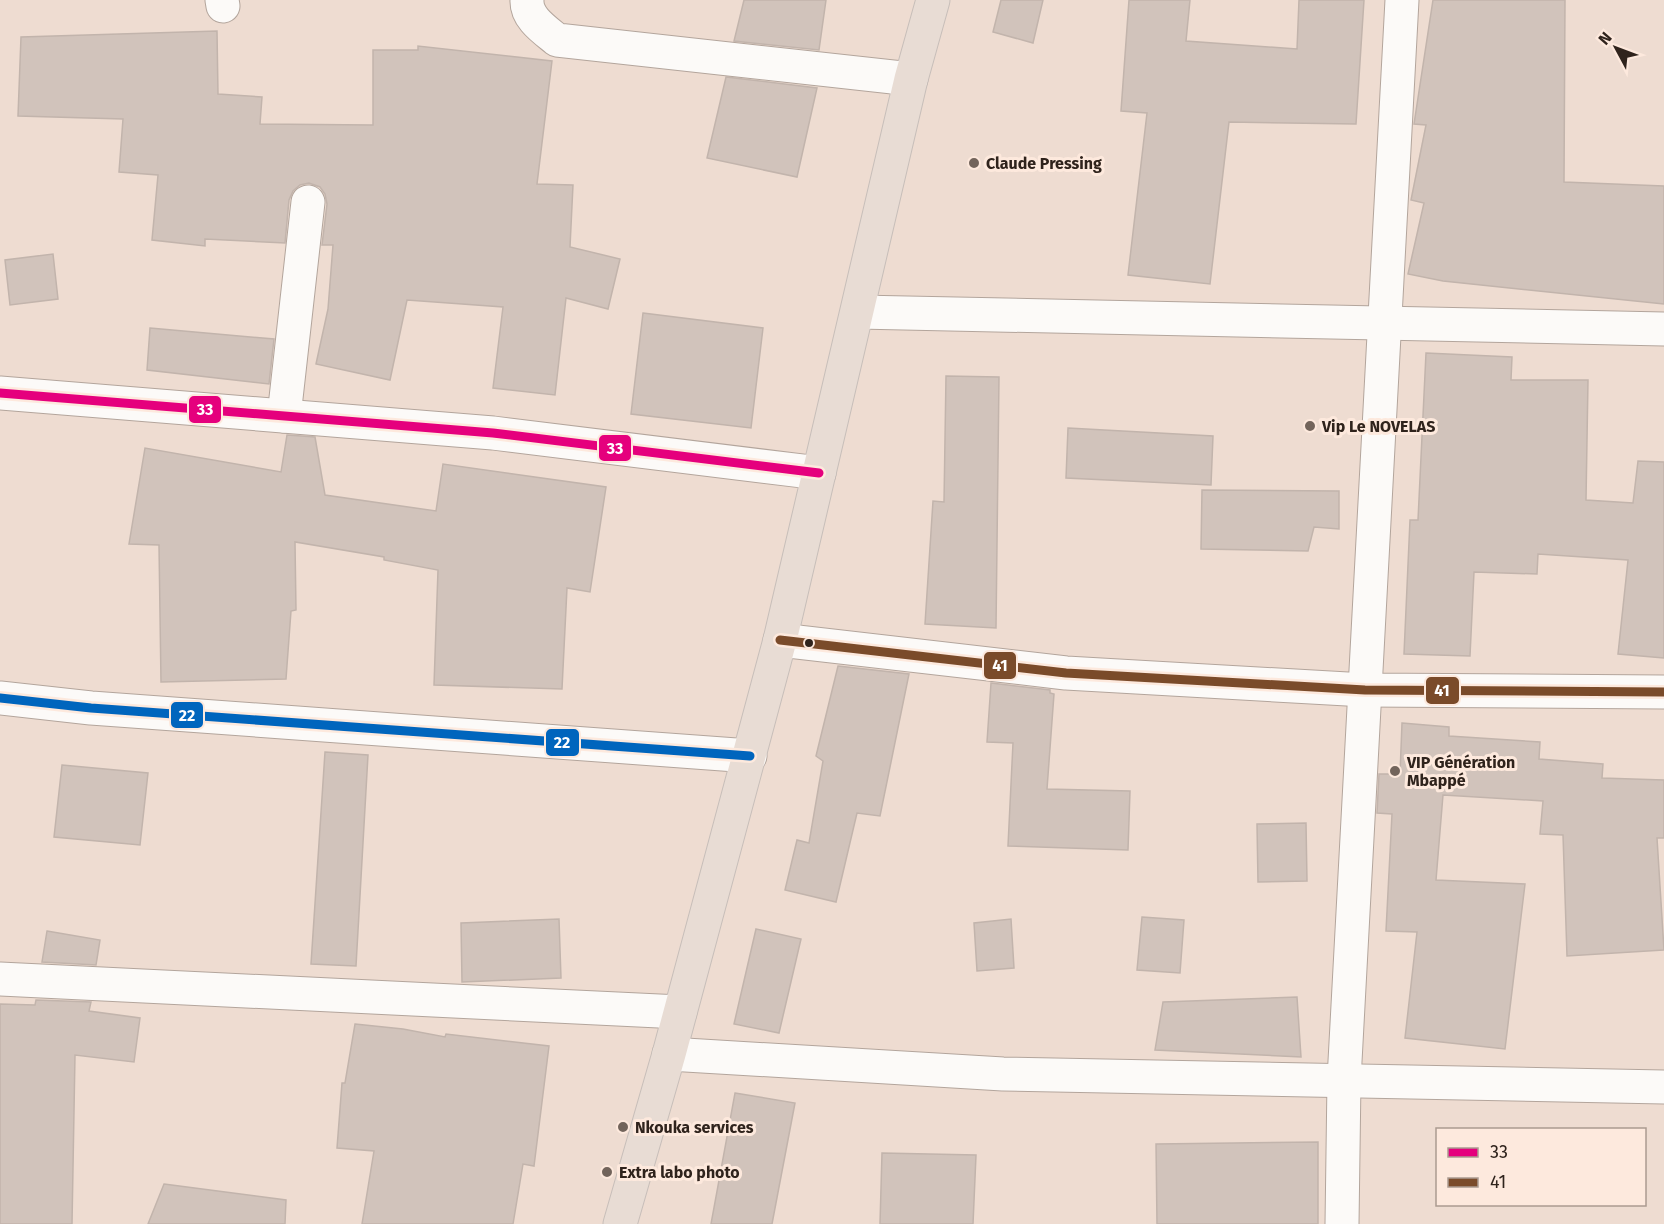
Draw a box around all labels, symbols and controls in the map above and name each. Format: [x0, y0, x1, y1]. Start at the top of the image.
north arrow [1586, 18, 1646, 78]
text: N [1594, 28, 1616, 49]
place label: Claude Pressing [986, 154, 1102, 173]
marker: Claude Pressing [967, 156, 981, 170]
line badge: 33 [188, 395, 222, 424]
text: 33 [196, 400, 213, 419]
place label: Vip Le NOVELAS [1321, 417, 1435, 436]
marker: Vip Le NOVELAS [1303, 419, 1317, 433]
line badge: 33 [598, 434, 632, 462]
text: 33 [606, 439, 623, 458]
unlabelled marker [803, 637, 815, 649]
line badge: 41 [983, 651, 1017, 680]
text: 41 [992, 656, 1008, 675]
line badge: 41 [1425, 676, 1460, 705]
text: 41 [1434, 681, 1450, 700]
line badge: 22 [170, 701, 204, 729]
text: 22 [179, 706, 195, 725]
line badge: 22 [545, 728, 580, 757]
text: 22 [554, 733, 570, 752]
place label: VIP Génération Mbappé [1406, 753, 1515, 790]
marker: VIP Génération Mbappé [1388, 764, 1402, 778]
place label: Nkouka services [635, 1118, 754, 1137]
marker: Nkouka services [616, 1120, 630, 1134]
legend [1436, 1128, 1646, 1206]
text: 33 [1490, 1141, 1508, 1163]
place label: Extra labo photo [619, 1163, 740, 1182]
marker: Extra labo photo [600, 1165, 614, 1179]
text: 41 [1490, 1171, 1506, 1193]

